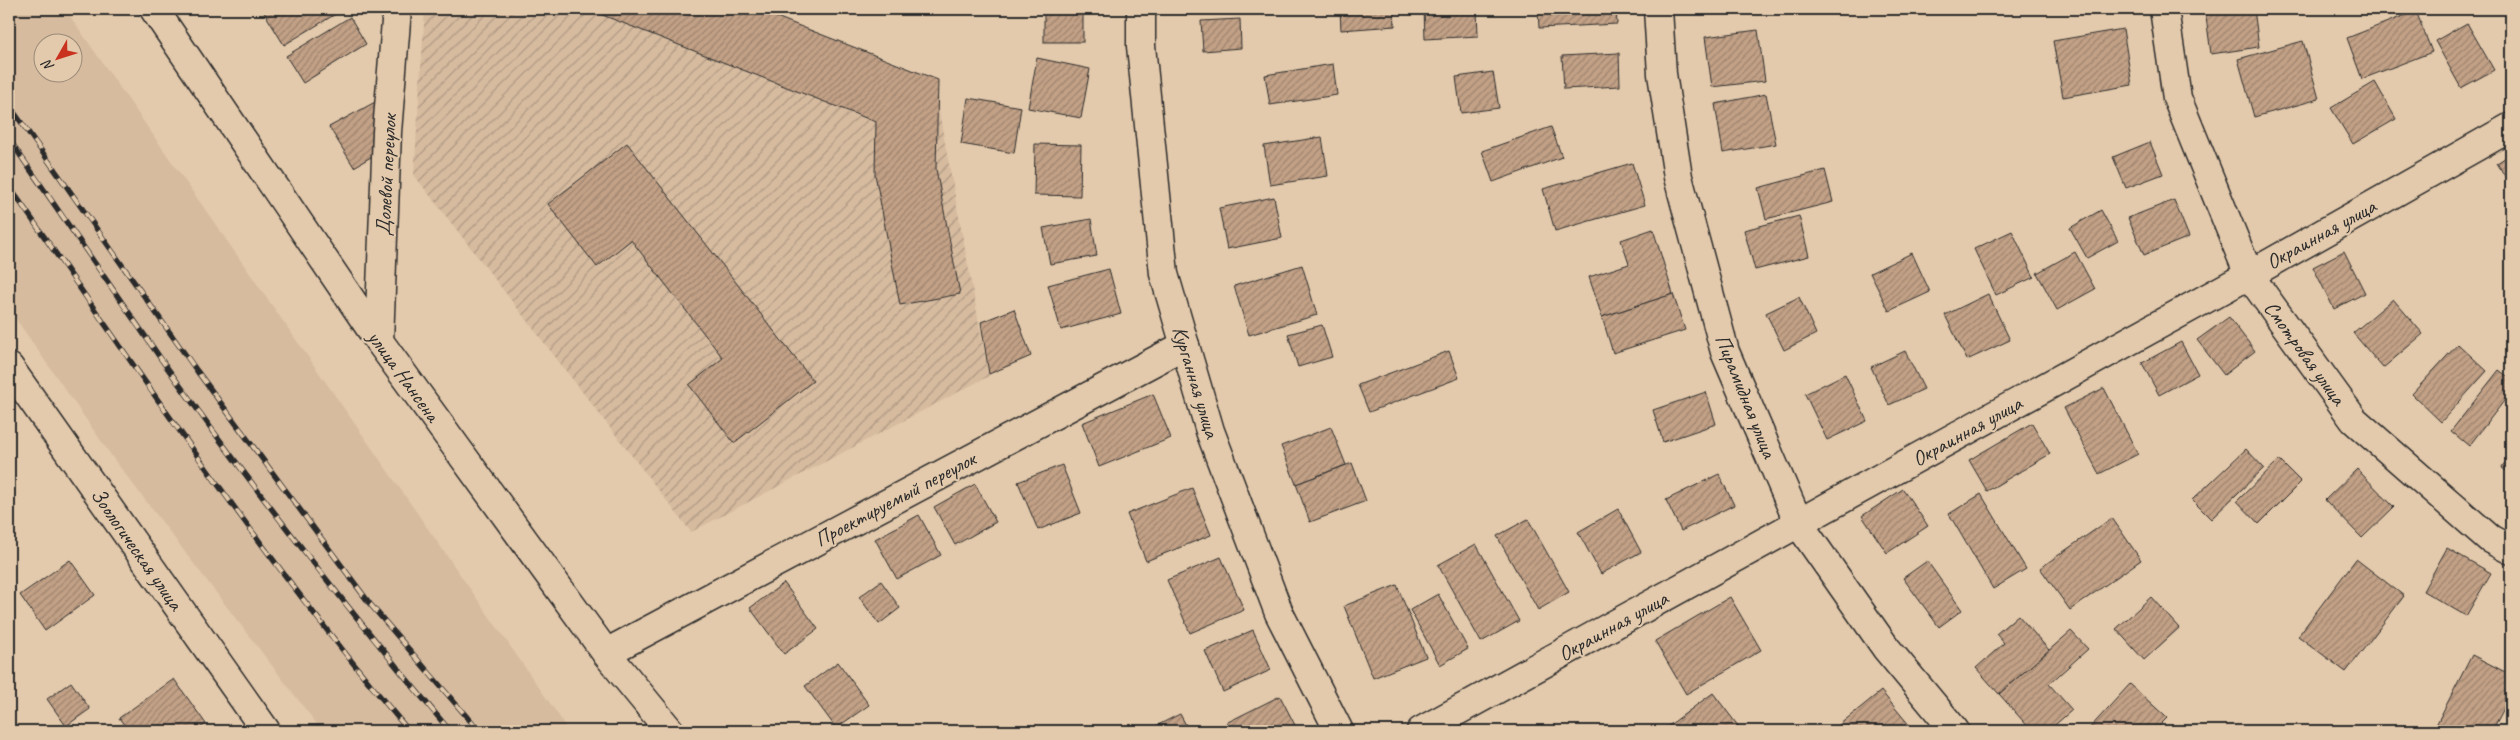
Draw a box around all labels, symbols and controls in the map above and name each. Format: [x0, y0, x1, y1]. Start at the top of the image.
north arrow [32, 32, 82, 82]
text: N [37, 55, 58, 75]
street label: Долевой переулок [370, 111, 402, 237]
street label: Окраинная улица [2261, 192, 2382, 275]
street label: Смотровая улица [2258, 296, 2353, 412]
street label: Курганная улица [1167, 323, 1226, 443]
street label: улица Нансена [361, 324, 447, 429]
street label: Пирамидная улица [1709, 330, 1783, 463]
street label: Окраинная улица [1907, 389, 2028, 472]
street label: Проектируемый переулок [810, 445, 982, 552]
street label: Зоологическая улица [85, 483, 190, 617]
street label: Окраинная улица [1553, 584, 1674, 667]

